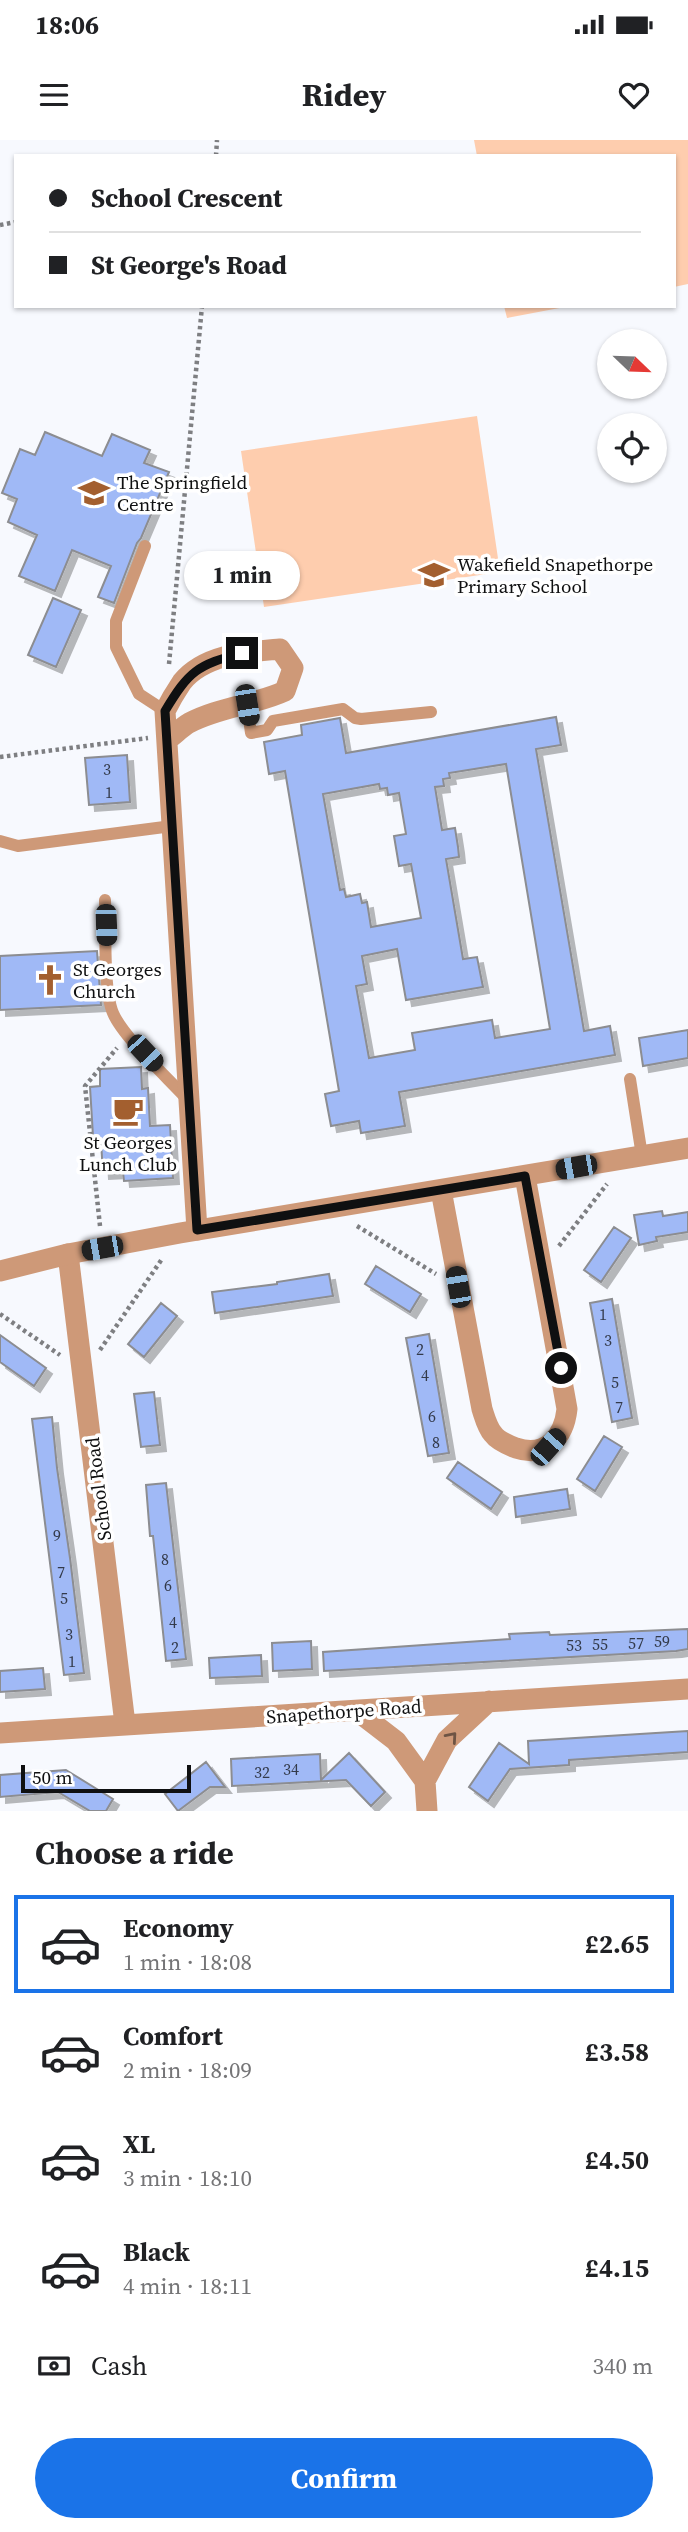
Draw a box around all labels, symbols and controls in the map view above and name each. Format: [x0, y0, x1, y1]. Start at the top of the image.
text: 18:06 [35, 7, 99, 43]
text: Ridey [302, 73, 386, 117]
icon: menu [35, 76, 73, 114]
icon: heart [615, 76, 653, 114]
text: School Crescent [91, 180, 282, 216]
text: St George's Road [91, 247, 287, 283]
north arrow [597, 329, 667, 399]
map controls [597, 329, 667, 483]
button: locate [597, 413, 667, 483]
place label: The Springfield Centre [117, 469, 247, 517]
school or university icon: The Springfield Centre [77, 476, 111, 510]
place label: Wakefield Snapethorpe Primary School [457, 551, 653, 599]
callout: 1 min [184, 552, 300, 601]
school or university icon: Wakefield Snapethorpe Primary School [417, 558, 451, 592]
text: 1 min [212, 559, 272, 591]
route end [226, 637, 258, 669]
car [234, 683, 261, 727]
house number: 3 [103, 758, 111, 780]
house number: 1 [105, 781, 113, 803]
car [95, 904, 118, 946]
place label: St Georges Church [73, 956, 162, 1004]
church icon: St Georges Church [33, 963, 67, 997]
car [123, 1030, 168, 1076]
cafe icon: St Georges Lunch Club [111, 1094, 145, 1128]
place label: St Georges Lunch Club [79, 1129, 177, 1177]
car [554, 1153, 599, 1181]
car [80, 1234, 125, 1262]
car [445, 1264, 472, 1310]
house number: 1 [599, 1303, 607, 1325]
house number: 3 [604, 1329, 612, 1351]
house number: 2 [416, 1338, 424, 1360]
route start [545, 1352, 577, 1384]
house number: 4 [421, 1364, 429, 1386]
house number: 5 [611, 1371, 619, 1393]
house number: 7 [615, 1396, 623, 1418]
house number: 6 [428, 1405, 436, 1427]
car [527, 1424, 570, 1470]
house number: 8 [432, 1431, 440, 1453]
street label: School Road [79, 1436, 117, 1542]
house number: 9 [53, 1524, 61, 1546]
house number: 8 [161, 1548, 169, 1570]
house number: 7 [57, 1561, 65, 1583]
house number: 6 [164, 1574, 172, 1596]
house number: 5 [60, 1587, 68, 1609]
house number: 4 [169, 1611, 177, 1633]
house number: 3 [65, 1623, 73, 1645]
house number: 59 [654, 1630, 670, 1652]
house number: 57 [628, 1632, 644, 1654]
house number: 55 [592, 1633, 608, 1655]
house number: 53 [566, 1634, 582, 1656]
house number: 2 [171, 1636, 179, 1658]
house number: 1 [68, 1650, 76, 1672]
street label: Snapethorpe Road [265, 1693, 423, 1729]
one-way arrow [444, 1732, 456, 1745]
house number: 34 [283, 1758, 299, 1780]
house number: 32 [254, 1761, 270, 1783]
scale bar [21, 1762, 191, 1794]
text: 50 m [32, 1764, 73, 1790]
text: Choose a ride [35, 1831, 234, 1875]
text: Economy [123, 1910, 234, 1946]
icon: car [39, 1913, 102, 1976]
text: £2.65 [585, 1926, 649, 1962]
text: 1 min · 18:08 [123, 1946, 252, 1978]
text: Comfort [123, 2018, 223, 2054]
icon: car [39, 2021, 102, 2084]
text: £3.58 [585, 2034, 649, 2070]
text: 2 min · 18:09 [123, 2054, 252, 2086]
text: XL [123, 2126, 155, 2162]
icon: car [39, 2129, 102, 2192]
text: £4.50 [585, 2142, 649, 2178]
text: 3 min · 18:10 [123, 2162, 252, 2194]
text: Black [123, 2234, 190, 2270]
icon: car [39, 2237, 102, 2300]
text: £4.15 [585, 2250, 649, 2286]
text: 4 min · 18:11 [123, 2270, 252, 2302]
icon: cash [35, 2347, 73, 2385]
text: Cash [91, 2348, 147, 2384]
text: 340 m [592, 2350, 653, 2382]
button: Confirm [35, 2438, 653, 2518]

